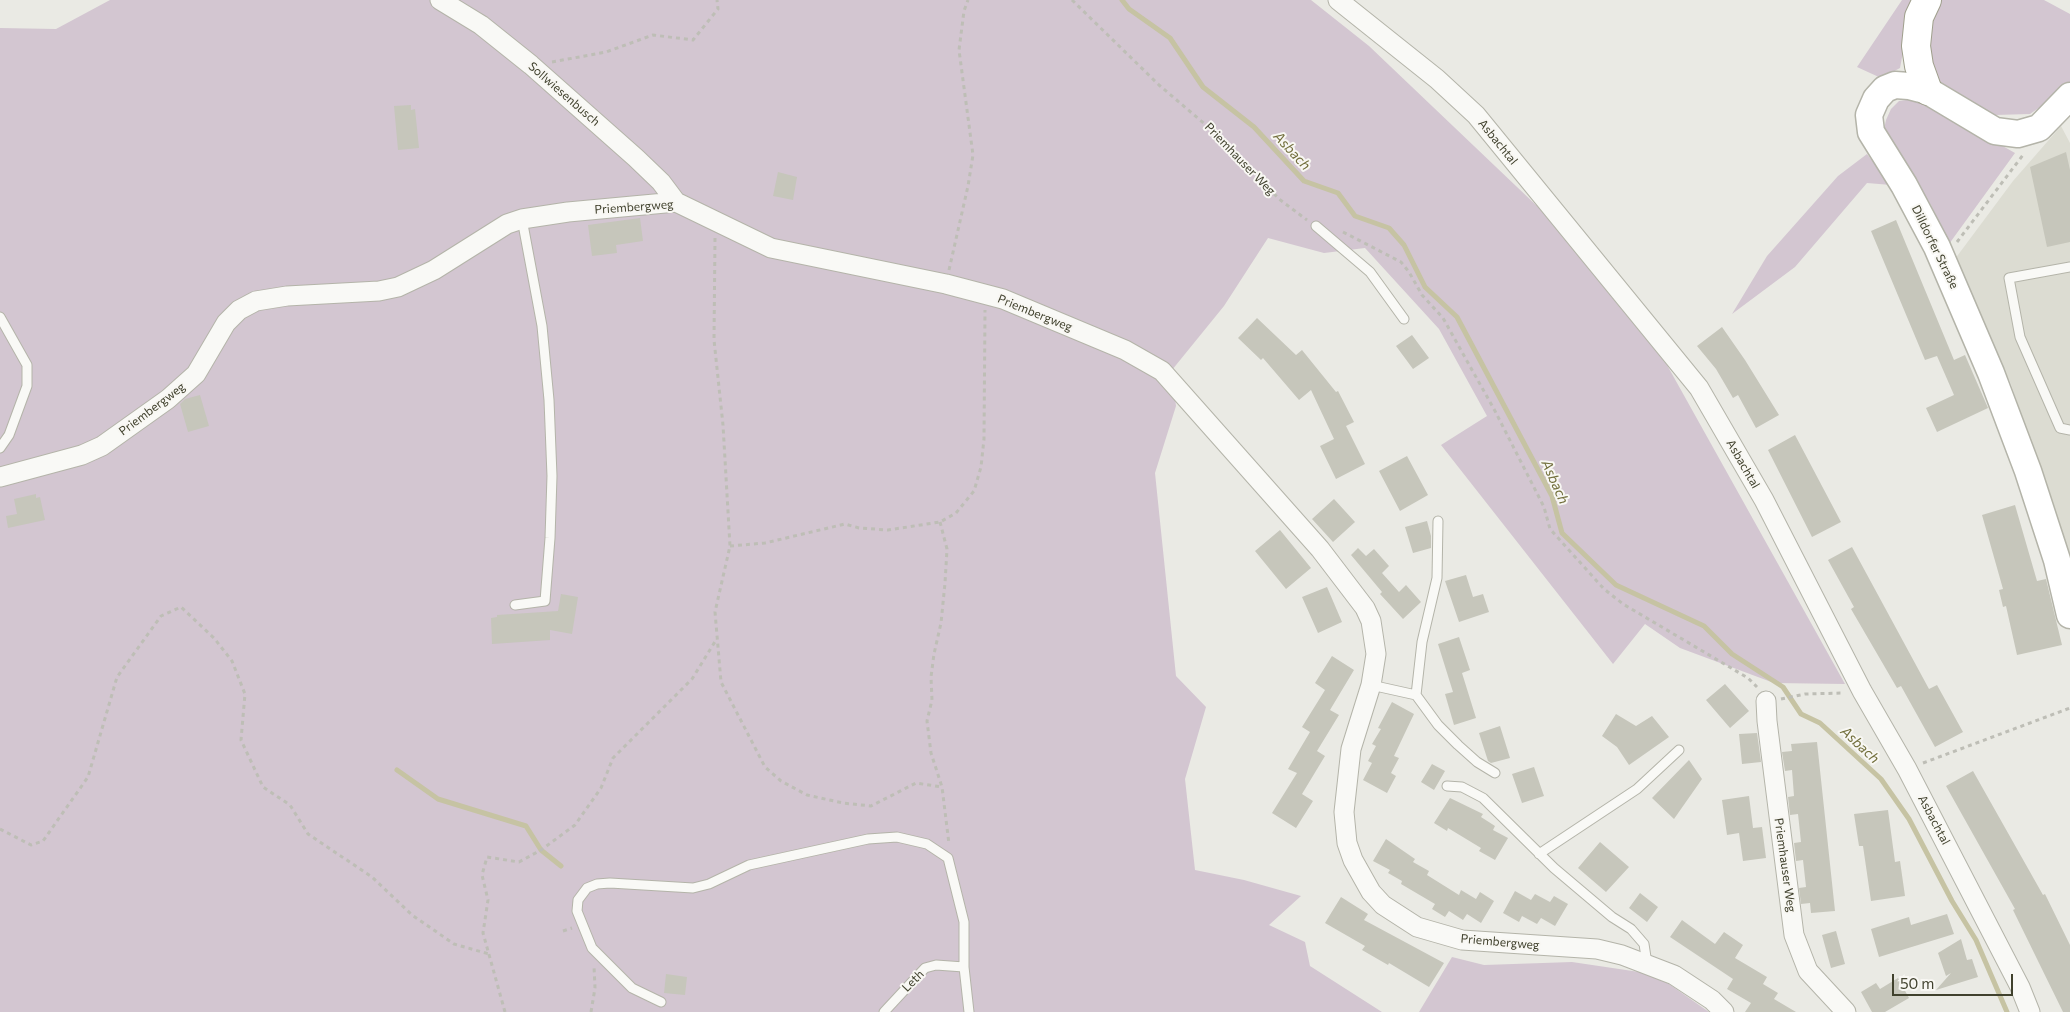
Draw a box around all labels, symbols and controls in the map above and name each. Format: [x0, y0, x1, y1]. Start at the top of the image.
street label: Sollwiesenbusch [525, 59, 603, 129]
street label: Asbachtal [1475, 116, 1521, 168]
street label: Priemhauser Weg [1202, 120, 1278, 198]
water label: Asbach [1270, 128, 1314, 174]
street label: Priembergweg [594, 197, 674, 217]
street label: Dilldorfer Straße [1909, 203, 1961, 291]
street label: Priembergweg [996, 291, 1074, 335]
street label: Priembergweg [116, 379, 188, 439]
street label: Asbachtal [1723, 437, 1763, 491]
water label: Asbach [1538, 457, 1572, 507]
water label: Asbach [1837, 723, 1883, 767]
street label: Asbachtal [1915, 793, 1953, 847]
street label: Priemhauser Weg [1771, 817, 1799, 913]
street label: Priembergweg [1460, 931, 1540, 953]
scale bar [1895, 964, 2016, 996]
street label: Leth [899, 967, 927, 995]
text: 50 m [1900, 974, 1934, 992]

